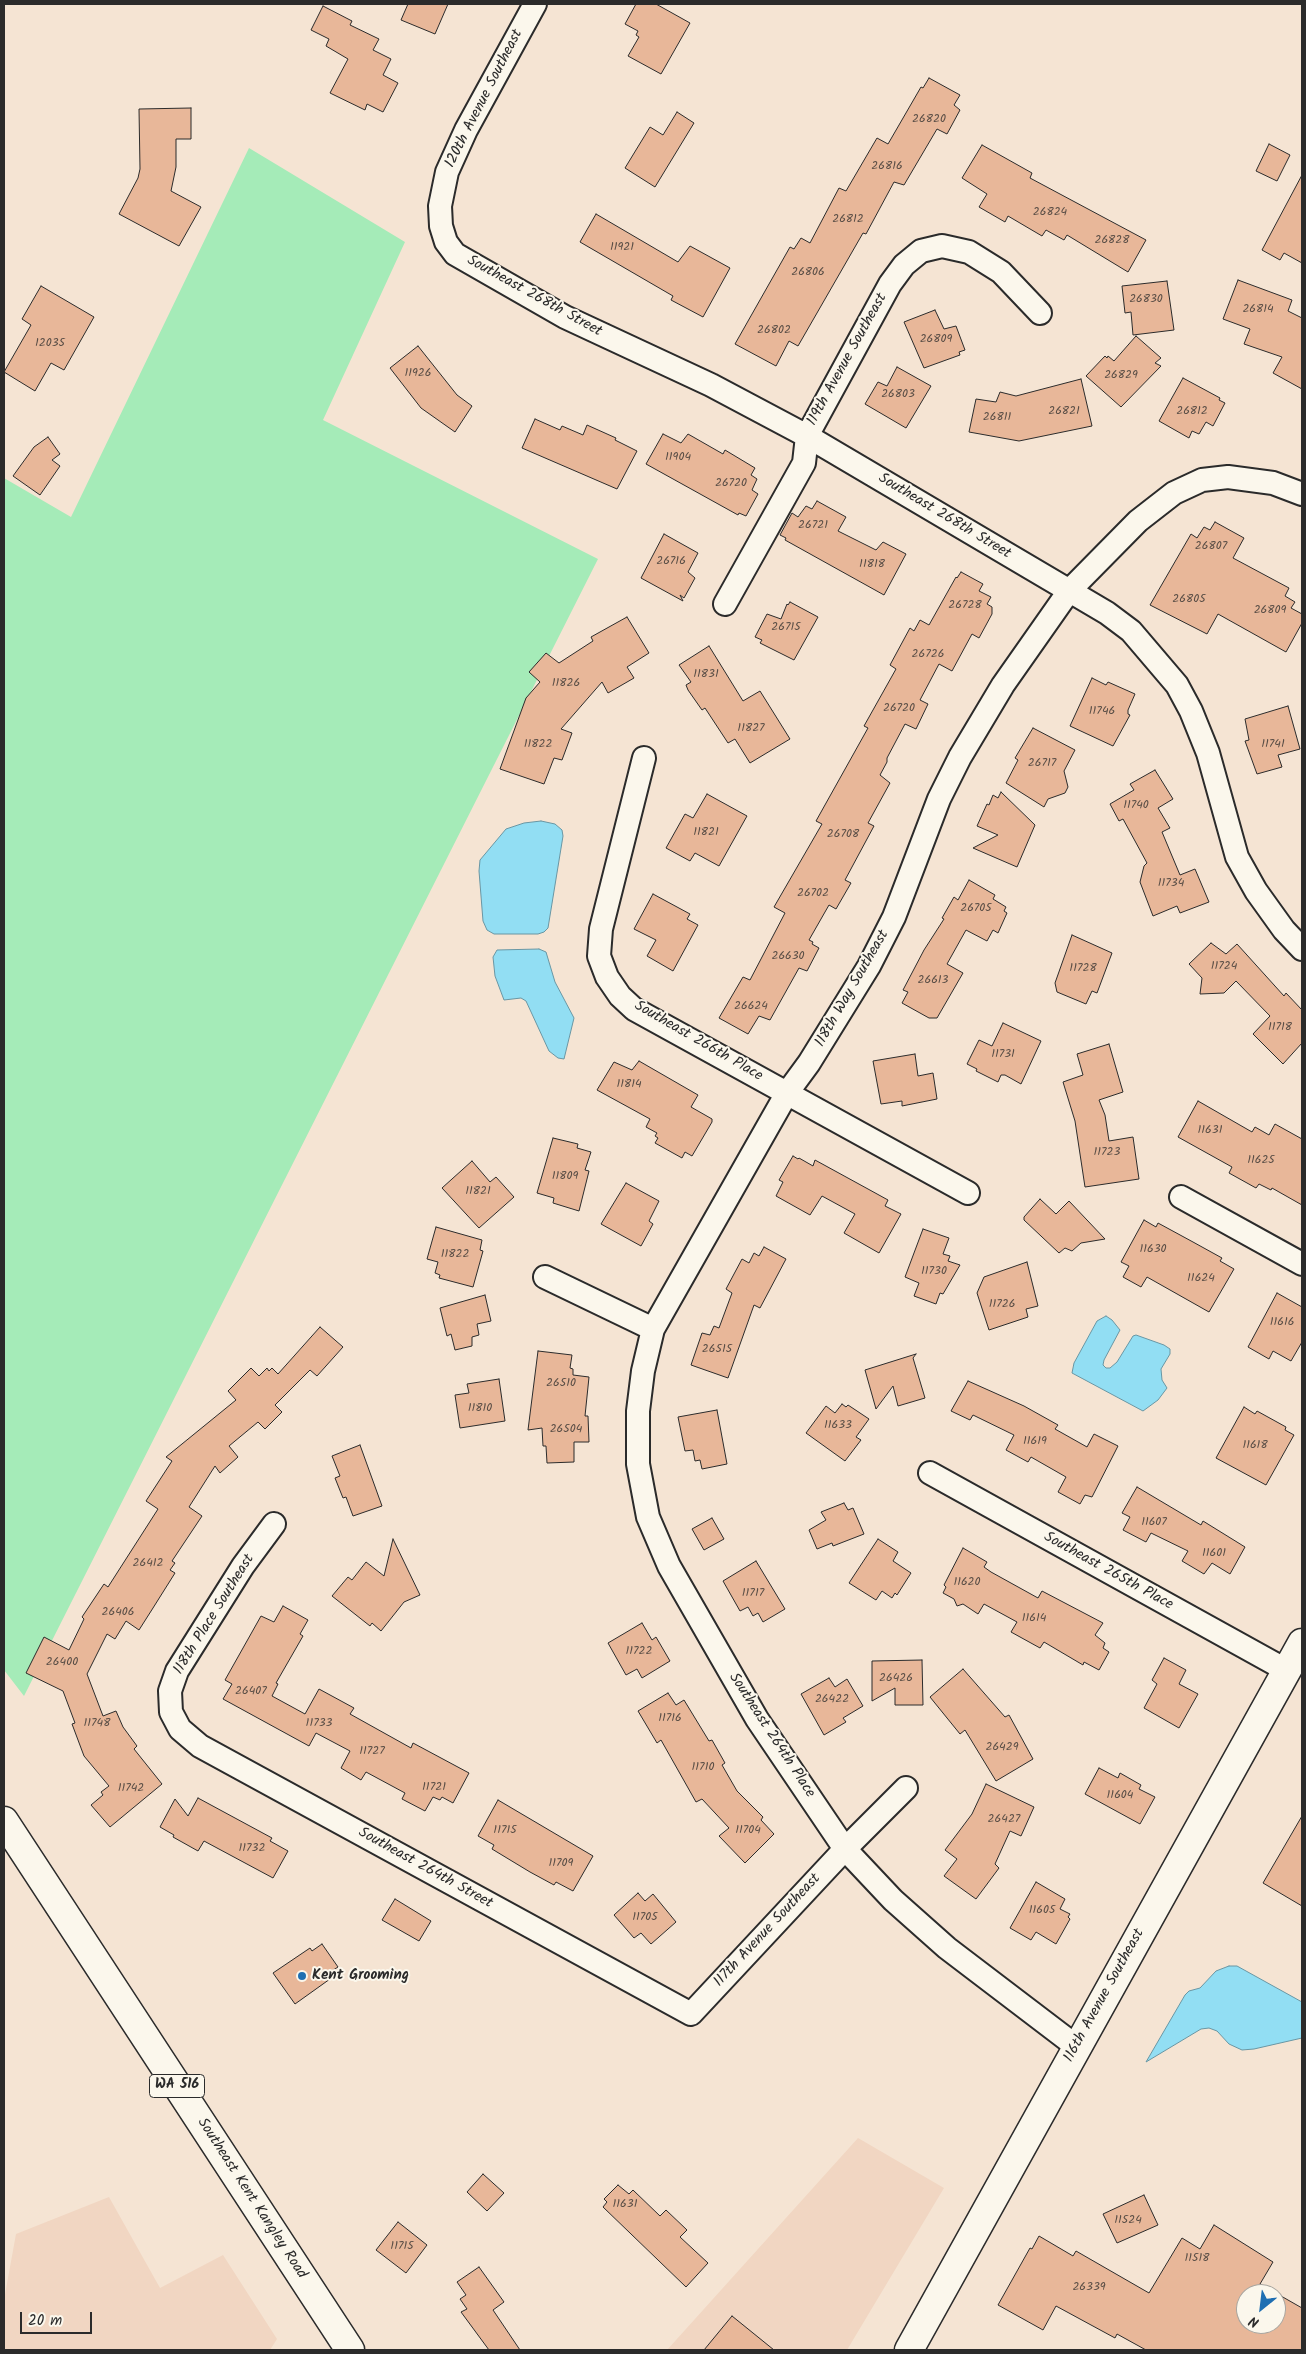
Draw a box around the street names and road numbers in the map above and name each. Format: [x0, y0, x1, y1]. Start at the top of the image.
street label: 120th Avenue Southeast [442, 27, 528, 171]
street label: Southeast 268th Street [463, 252, 605, 342]
street label: 119th Avenue Southeast [804, 291, 892, 429]
street label: Southeast 268th Street [874, 470, 1014, 564]
street label: 118th Way Southeast [812, 927, 894, 1051]
street label: Southeast 266th Place [631, 998, 765, 1086]
street label: Southeast 265th Place [1040, 1529, 1176, 1615]
street label: 118th Place Southeast [171, 1552, 259, 1678]
street label: Southeast 264th Place [724, 1670, 818, 1802]
street label: Southeast 264th Street [355, 1825, 495, 1913]
street label: 117th Avenue Southeast [711, 1871, 825, 1991]
street label: 116th Avenue Southeast [1061, 1926, 1149, 2066]
road number: WA 516 [150, 2074, 204, 2098]
street label: Southeast Kent Kangley Road [192, 2115, 310, 2283]

